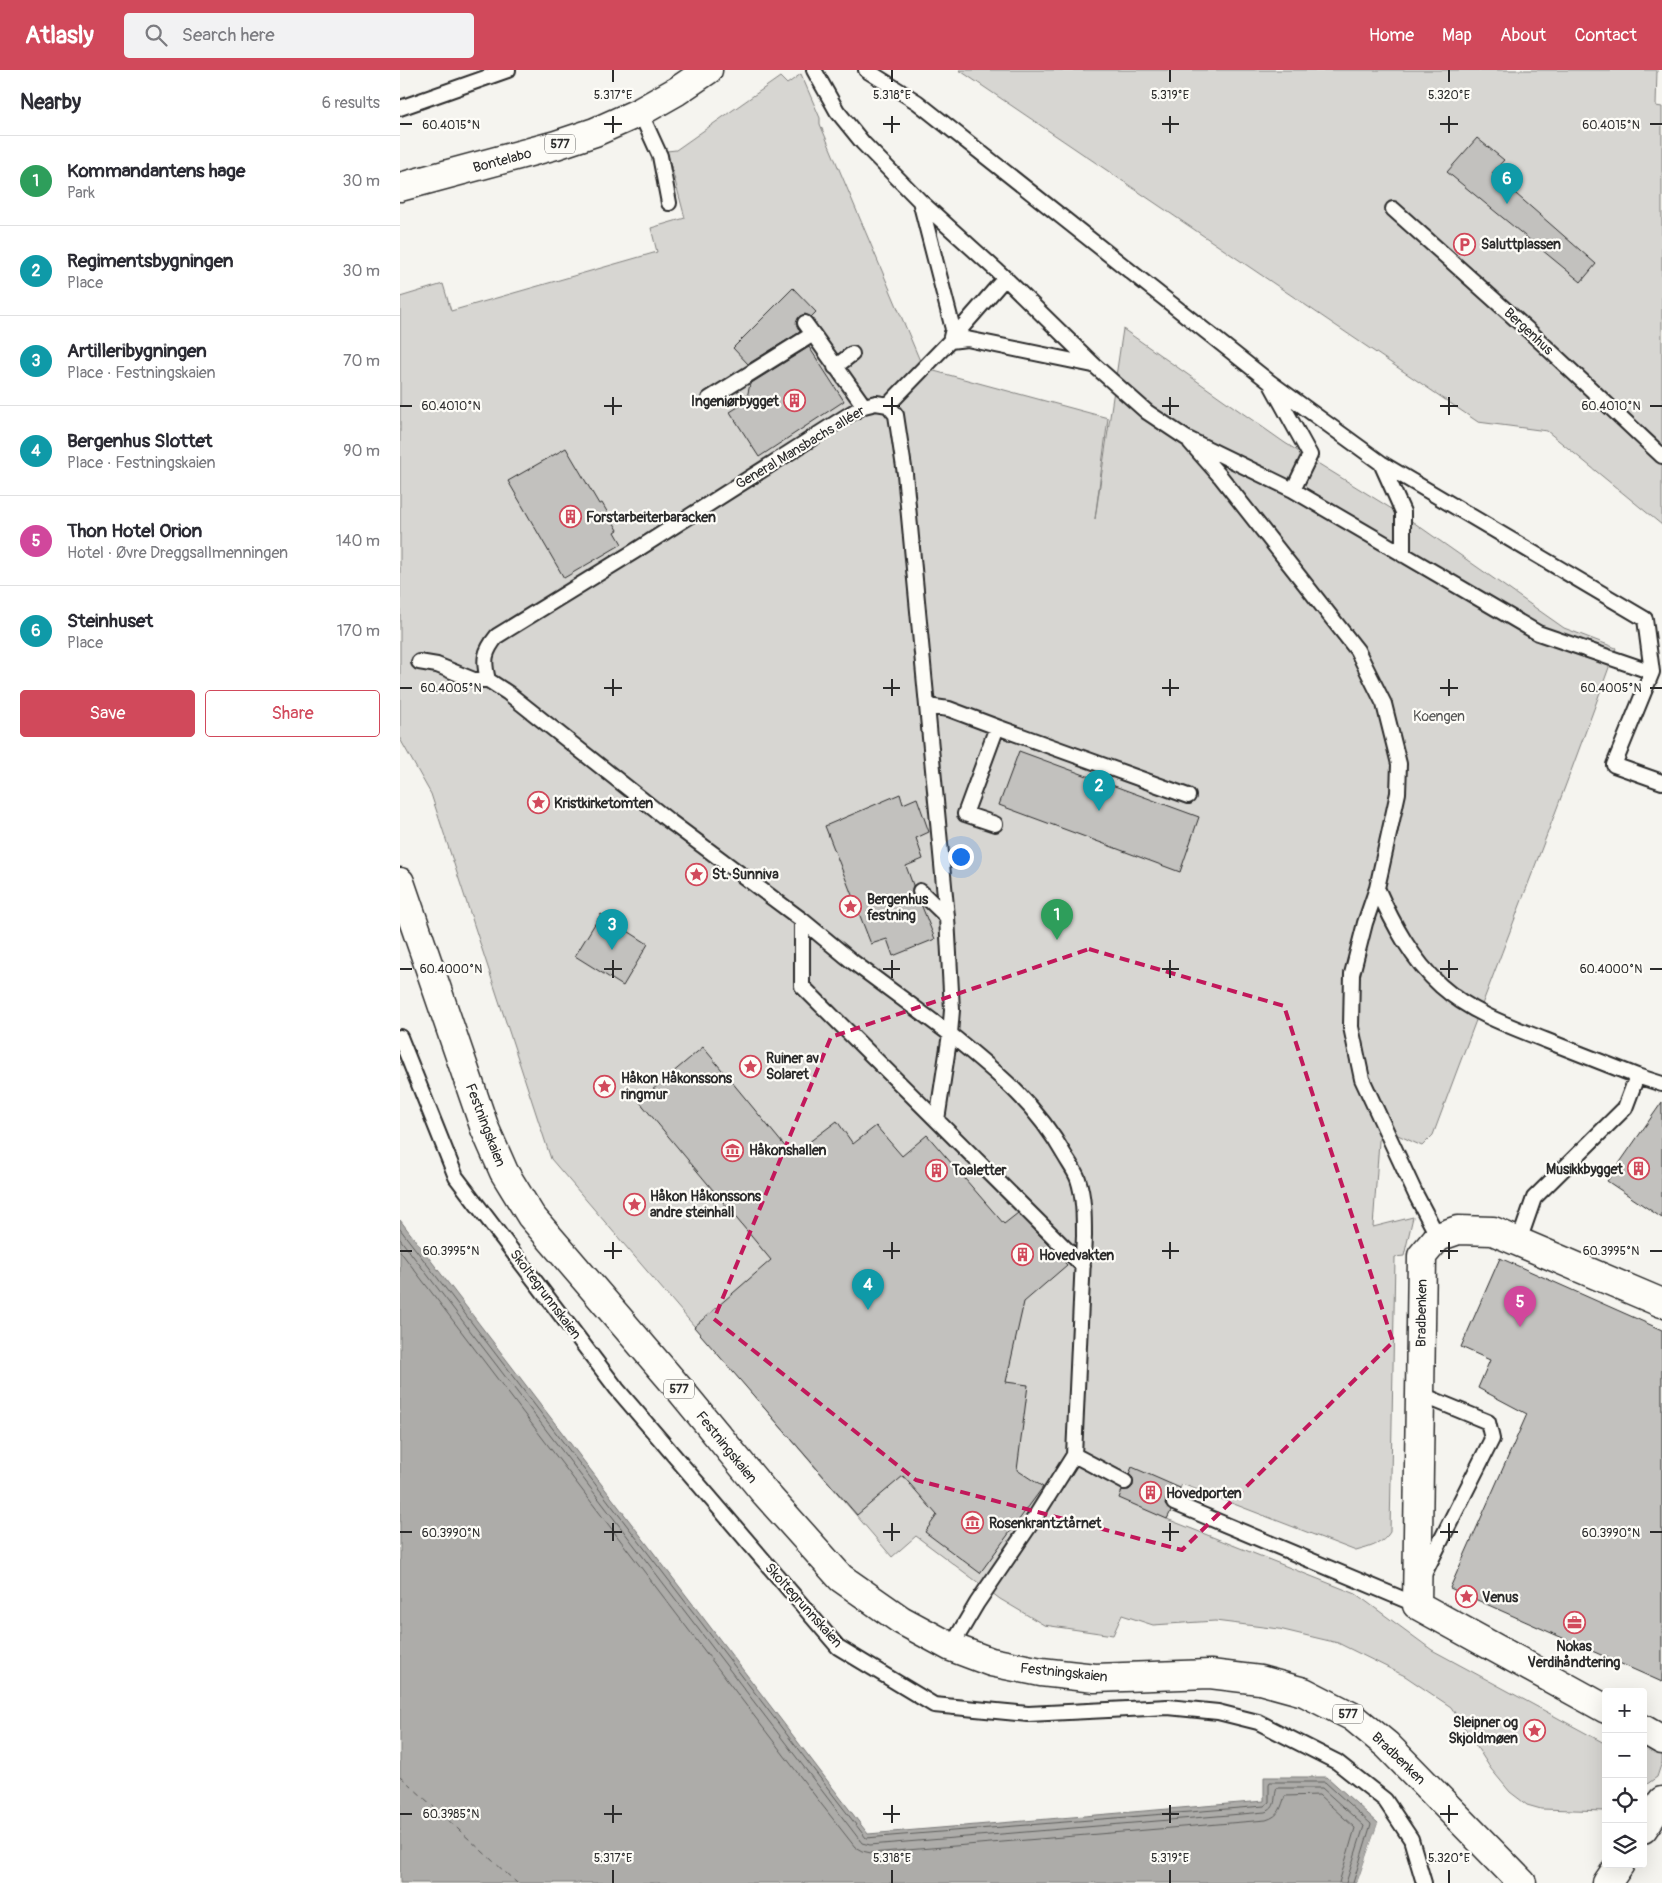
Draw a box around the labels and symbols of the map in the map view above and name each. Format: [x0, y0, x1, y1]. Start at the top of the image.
text: 5.317°E [594, 88, 632, 103]
text: 5.318°E [873, 88, 911, 103]
text: 5.319°E [1151, 88, 1189, 103]
text: 5.320°E [1428, 88, 1470, 103]
text: 60.4015°N [422, 118, 480, 133]
text: 60.4015°N [1582, 118, 1640, 133]
road number: 577 [545, 134, 575, 154]
street label: Bontelabo [471, 144, 534, 176]
pin: 6 [1491, 163, 1523, 204]
parking icon: Saluttplassen [1453, 232, 1477, 256]
place label: Saluttplassen [1481, 236, 1561, 253]
street label: Bergenhus [1500, 304, 1557, 359]
building icon: Ingeniørbygget [783, 389, 807, 413]
place label: Ingeniørbygget [691, 393, 779, 410]
text: 60.4010°N [421, 399, 481, 414]
text: 60.4010°N [1581, 399, 1641, 414]
street label: General Mansbachs alléer [733, 402, 868, 493]
building icon: Forstarbeiterbaracken [558, 505, 582, 529]
place label: Forstarbeiterbaracken [586, 509, 716, 526]
text: 60.4005°N [420, 681, 482, 696]
text: 60.4005°N [1580, 681, 1642, 696]
park label: Koengen [1413, 708, 1465, 725]
pin: 2 [1083, 770, 1115, 811]
place icon: Kristkirketomten [526, 791, 550, 815]
place label: Kristkirketomten [554, 795, 653, 812]
your location [948, 844, 974, 870]
place icon: St. Sunniva [684, 862, 708, 886]
place label: St. Sunniva [712, 866, 779, 883]
place label: Bergenhus festning [867, 891, 929, 924]
place icon: Bergenhus festning [839, 895, 863, 919]
pin: 1 [1041, 899, 1073, 940]
pin: 3 [596, 909, 628, 950]
text: 60.4000°N [420, 962, 482, 977]
text: 60.4000°N [1580, 962, 1642, 977]
place label: Ruiner av Solaret [766, 1050, 820, 1083]
place icon: Ruiner av Solaret [738, 1054, 762, 1078]
place label: Håkon Håkonssons ringmur [621, 1070, 733, 1103]
place icon: Håkon Håkonssons ringmur [593, 1074, 617, 1098]
street label: Festningskaien [462, 1081, 509, 1169]
museum icon: Håkonshallen [721, 1138, 745, 1162]
place label: Håkonshallen [749, 1142, 827, 1159]
building icon: Musikkbygget [1627, 1157, 1651, 1181]
building icon: Toaletter [924, 1158, 948, 1182]
place label: Musikkbygget [1546, 1161, 1623, 1178]
place label: Toaletter [951, 1162, 1008, 1179]
place label: Håkon Håkonssons andre steinhall [650, 1188, 762, 1221]
place icon: Håkon Håkonssons andre steinhall [622, 1192, 646, 1216]
building icon: Hovedvakten [1011, 1243, 1035, 1267]
text: 60.3995°N [423, 1244, 479, 1259]
text: 60.3995°N [1583, 1244, 1639, 1259]
street label: Skoltegrunnskaien [506, 1246, 585, 1342]
place label: Hovedvakten [1039, 1247, 1114, 1264]
pin: 4 [852, 1269, 884, 1310]
street label: Bradbenken [1412, 1279, 1431, 1347]
pin: 5 [1504, 1286, 1536, 1327]
road number: 577 [664, 1380, 694, 1398]
street label: Festningskaien [692, 1408, 761, 1487]
building icon: Hovedporten [1138, 1481, 1162, 1505]
place label: Hovedporten [1166, 1485, 1242, 1502]
museum icon: Rosenkrantztårnet [961, 1511, 985, 1535]
place label: Rosenkrantztårnet [989, 1515, 1102, 1532]
text: 60.3990°N [422, 1526, 480, 1541]
text: 60.3990°N [1582, 1526, 1640, 1541]
street label: Skoltegrunnskaien [761, 1560, 846, 1651]
place icon: Venus [1454, 1585, 1478, 1609]
place label: Venus [1482, 1589, 1519, 1606]
office icon: Nokas Verdihåndtering [1562, 1611, 1586, 1635]
place label: Nokas Verdihåndtering [1528, 1638, 1620, 1671]
street label: Festningskaien [1019, 1659, 1109, 1686]
road number: 577 [1333, 1705, 1363, 1724]
place label: Sleipner og Skjoldmøen [1449, 1714, 1518, 1747]
place icon: Sleipner og Skjoldmøen [1522, 1718, 1546, 1742]
street label: Bradbenken [1368, 1729, 1429, 1788]
text: 60.3985°N [423, 1807, 479, 1822]
text: 5.317°E [594, 1851, 632, 1866]
text: 5.318°E [873, 1851, 911, 1866]
text: 5.319°E [1151, 1851, 1189, 1866]
text: 5.320°E [1428, 1851, 1470, 1866]

